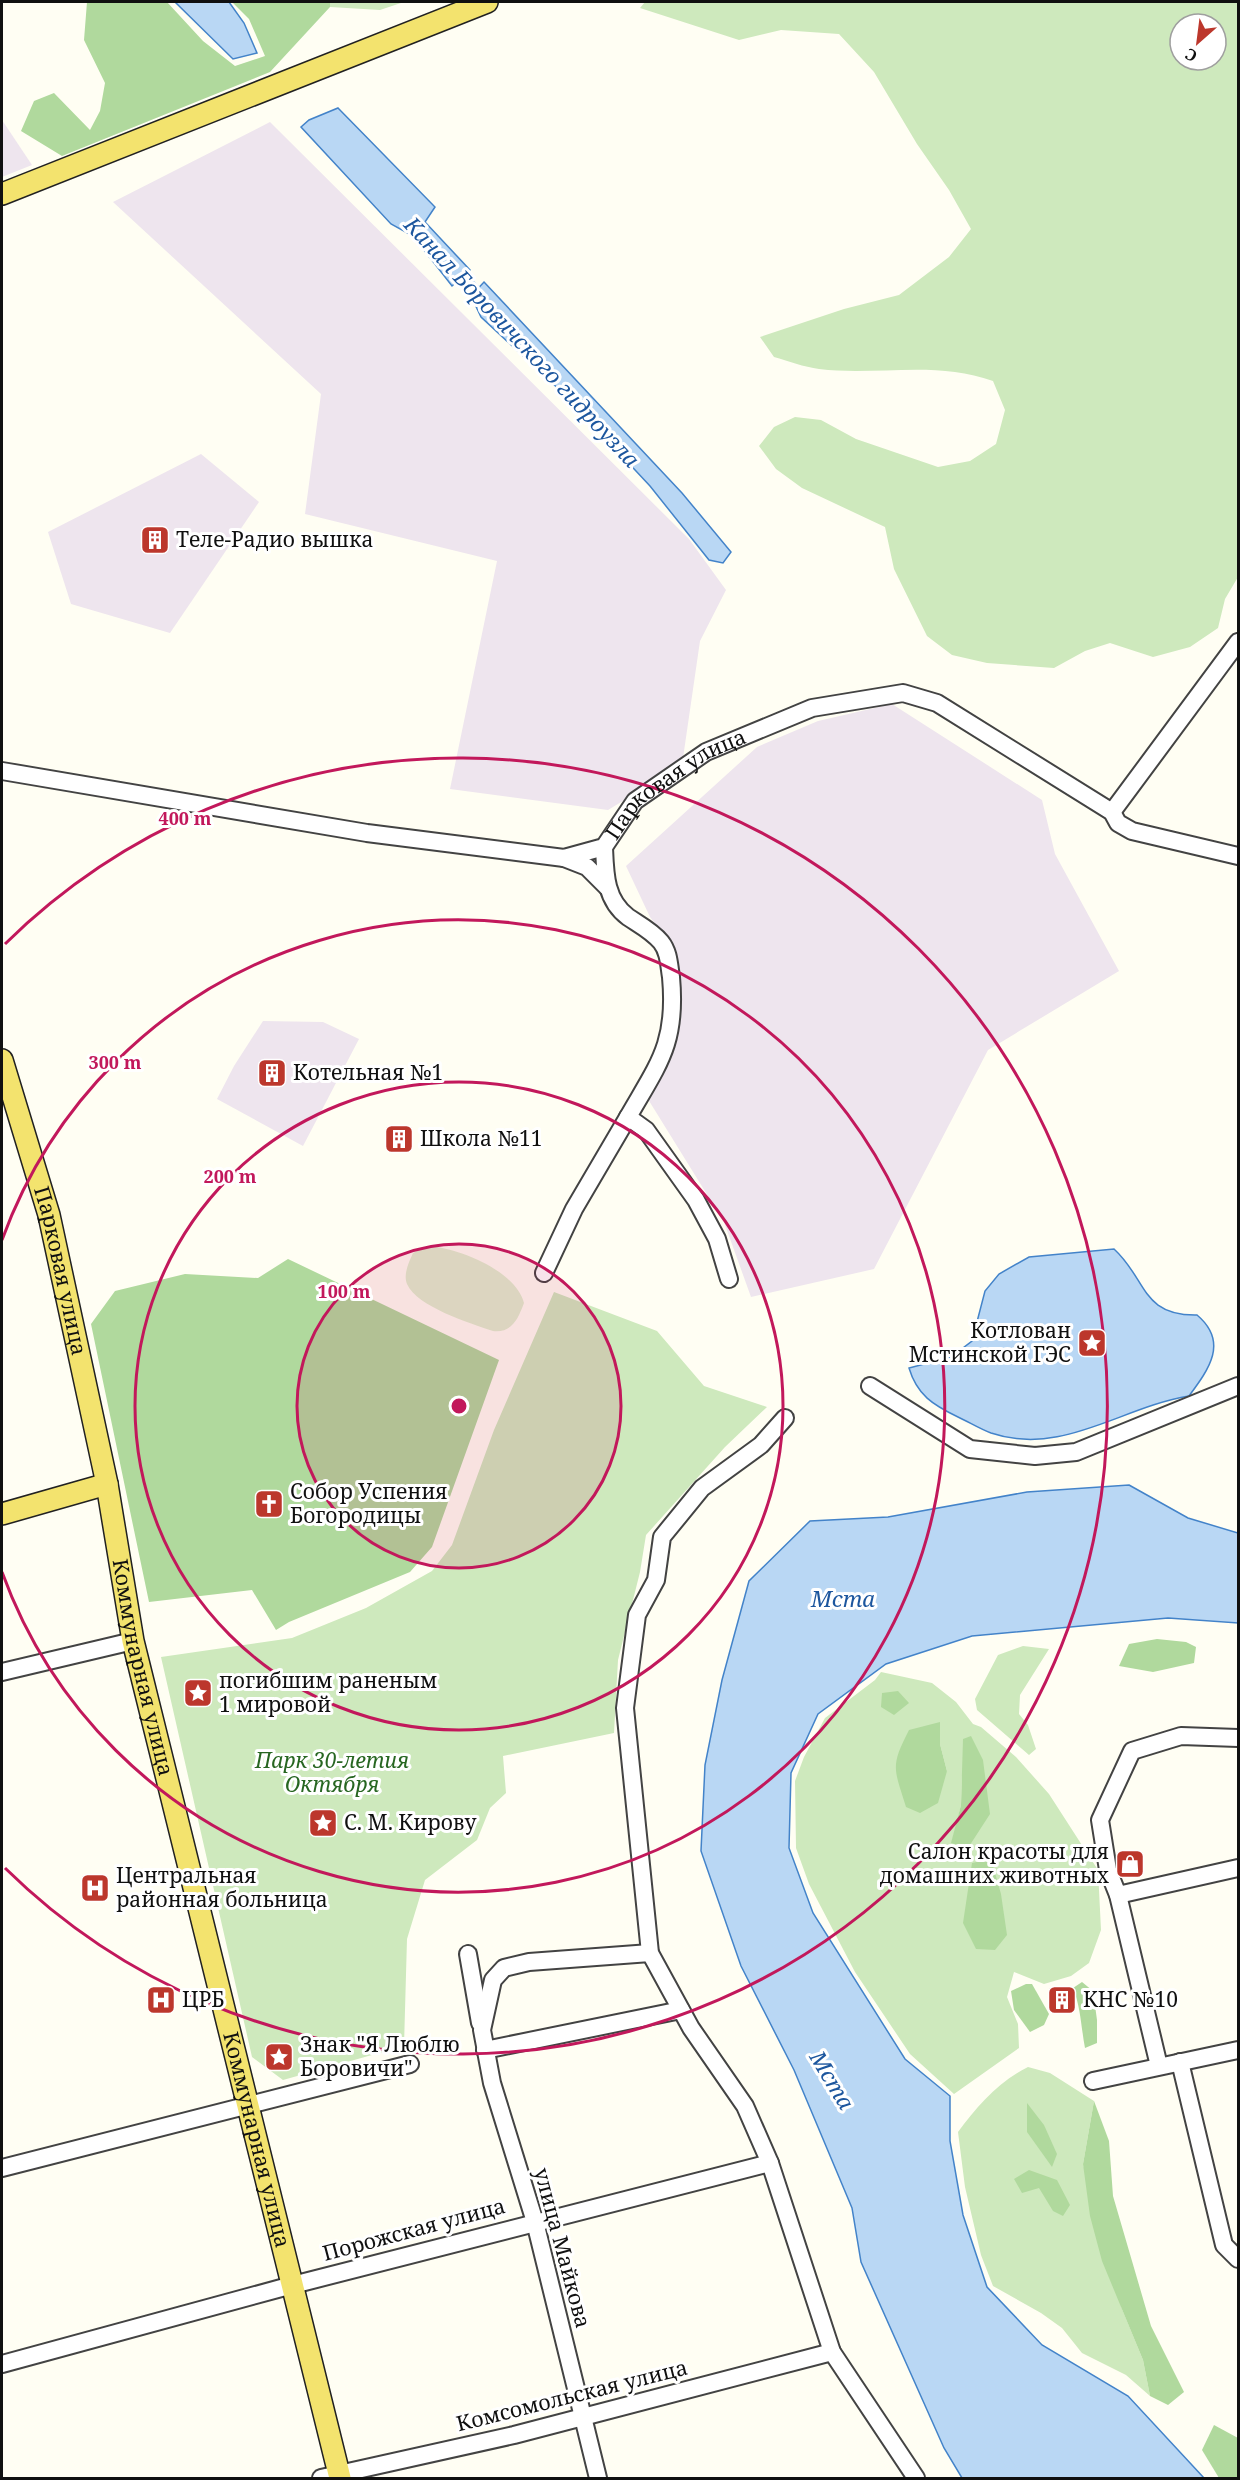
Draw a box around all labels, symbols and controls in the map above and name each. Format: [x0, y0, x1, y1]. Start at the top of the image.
north arrow [1168, 12, 1228, 72]
text: С [1181, 43, 1201, 67]
water label: Канал Боровичского гидроузла [398, 209, 648, 474]
building icon: Теле-Радио вышка [139, 524, 171, 556]
place label: Теле-Радио вышка [176, 525, 373, 553]
street label: Парковая улица [598, 722, 750, 845]
text: 400 m [159, 806, 212, 830]
text: 300 m [89, 1050, 142, 1074]
building icon: Котельная №1 [256, 1057, 288, 1089]
place label: Котельная №1 [293, 1058, 443, 1086]
building icon: Школа №11 [383, 1123, 415, 1155]
place label: Школа №11 [420, 1124, 542, 1152]
text: 200 m [204, 1164, 257, 1188]
street label: Парковая улица [28, 1183, 94, 1358]
text: 100 m [318, 1279, 371, 1303]
place label: Котлован Мстинской ГЭС [909, 1316, 1071, 1368]
place icon: Котлован Мстинской ГЭС [1076, 1327, 1108, 1359]
centre of rings [449, 1396, 469, 1416]
place label: Собор Успения Богородицы [290, 1477, 448, 1529]
church icon: Собор Успения Богородицы [253, 1488, 285, 1520]
street label: Коммунарная улица [107, 1557, 181, 1778]
water label: Мста [810, 1583, 875, 1613]
place label: погибшим раненым 1 мировой [219, 1666, 437, 1718]
place icon: погибшим раненым 1 мировой [182, 1677, 214, 1709]
park label: Парк 30-летия Октября [254, 1746, 409, 1798]
place icon: С. М. Кирову [307, 1807, 339, 1839]
place label: С. М. Кирову [344, 1808, 476, 1836]
place label: Салон красоты для домашних животных [880, 1837, 1110, 1889]
shop icon: Салон красоты для домашних животных [1114, 1848, 1146, 1880]
place label: Центральная районная больница [116, 1861, 328, 1913]
hospital icon: Центральная районная больница [79, 1872, 111, 1904]
hospital icon: ЦРБ [145, 1984, 177, 2016]
building icon: КНС №10 [1046, 1984, 1078, 2016]
place label: ЦРБ [182, 1985, 225, 2013]
place label: КНС №10 [1083, 1985, 1178, 2013]
street label: Коммунарная улица [217, 2029, 297, 2250]
place label: Знак "Я Люблю Боровичи" [300, 2030, 460, 2082]
place icon: Знак "Я Люблю Боровичи" [263, 2041, 295, 2073]
water label: Мста [803, 2043, 862, 2115]
street label: улица Майкова [528, 2165, 598, 2331]
street label: Порожская улица [319, 2191, 508, 2267]
street label: Комсомольская улица [453, 2353, 690, 2437]

